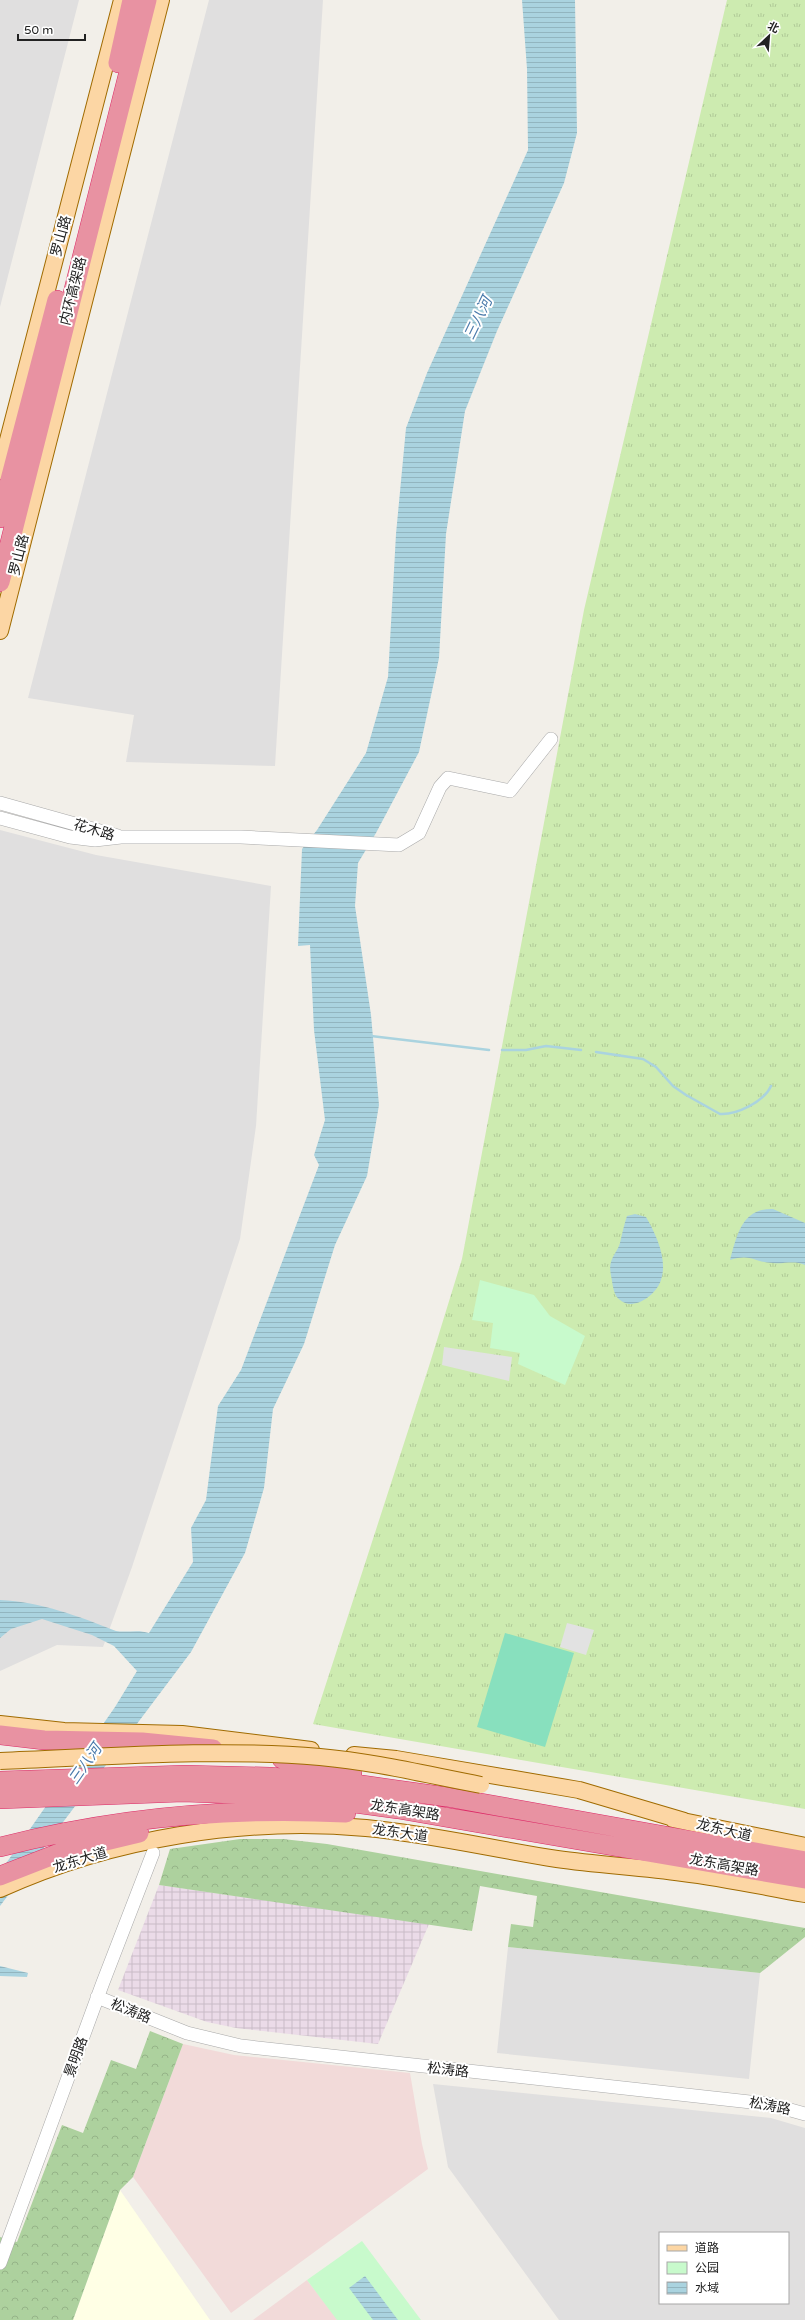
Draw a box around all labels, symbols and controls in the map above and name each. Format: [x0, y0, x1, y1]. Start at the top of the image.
scale bar [18, 16, 85, 42]
north arrow [749, 16, 789, 56]
text: 北 [765, 19, 781, 36]
text: 50 m [24, 23, 53, 37]
street label: 罗山路 [47, 214, 75, 258]
street label: 内环高架路 [56, 255, 90, 327]
water label: 三八河 [460, 291, 497, 342]
street label: 罗山路 [6, 533, 32, 577]
street label: 花木路 [71, 816, 117, 844]
water label: 三八河 [65, 1738, 107, 1788]
street label: 龙东高架路 [369, 1796, 441, 1824]
street label: 龙东大道 [695, 1815, 753, 1845]
street label: 龙东大道 [371, 1821, 429, 1845]
street label: 龙东大道 [51, 1844, 109, 1876]
street label: 龙东高架路 [688, 1851, 760, 1879]
street label: 松涛路 [108, 1995, 154, 2027]
street label: 景明路 [61, 2034, 91, 2080]
street label: 松涛路 [426, 2059, 470, 2081]
street label: 松涛路 [748, 2094, 792, 2118]
legend [659, 2232, 789, 2304]
text: 道路 [695, 2241, 719, 2255]
text: 公园 [695, 2261, 719, 2275]
text: 水域 [695, 2281, 719, 2295]

